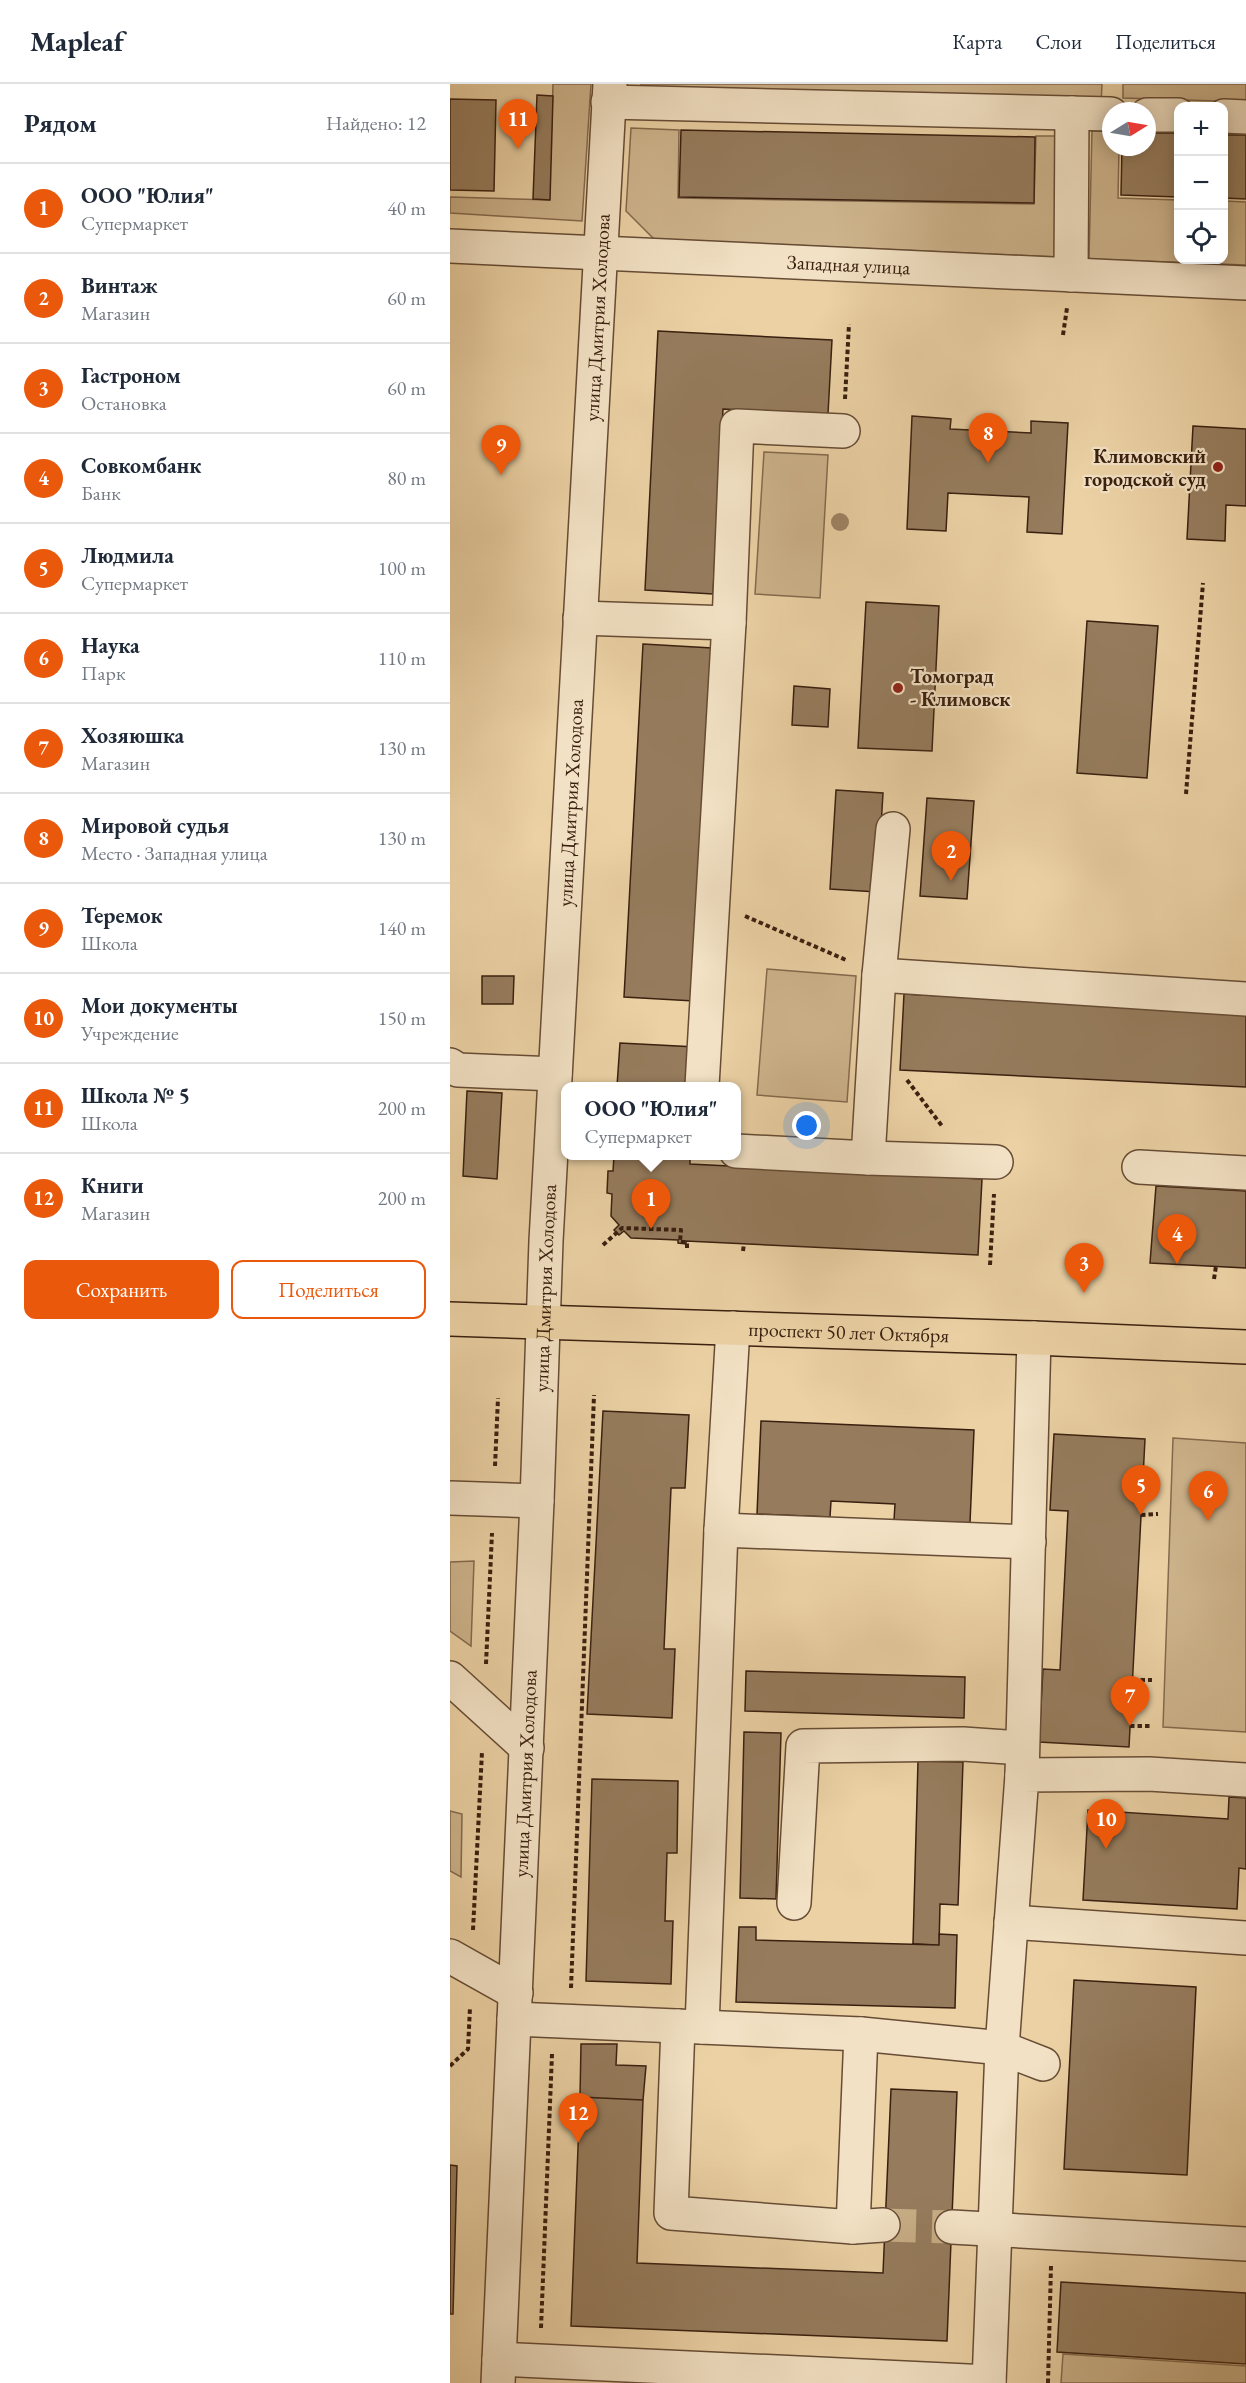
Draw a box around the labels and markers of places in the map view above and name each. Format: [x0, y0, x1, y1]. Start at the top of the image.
pin: 11 [498, 100, 538, 149]
pin: 8 [968, 414, 1008, 463]
pin: 9 [482, 426, 520, 475]
place label: Климовский городской суд [1084, 443, 1206, 492]
marker: Климовский городской суд [1211, 460, 1225, 474]
place label: Томоград - Климовск [910, 663, 1010, 712]
marker: Томоград - Климовск [891, 681, 905, 695]
pin: 2 [932, 832, 970, 881]
pin: 1 [632, 1180, 670, 1229]
pin: 4 [1158, 1214, 1196, 1264]
pin: 3 [1064, 1244, 1104, 1293]
pin: 5 [1122, 1466, 1160, 1515]
pin: 6 [1188, 1472, 1227, 1521]
pin: 7 [1110, 1676, 1150, 1726]
pin: 10 [1086, 1800, 1126, 1849]
pin: 12 [558, 2094, 598, 2143]

